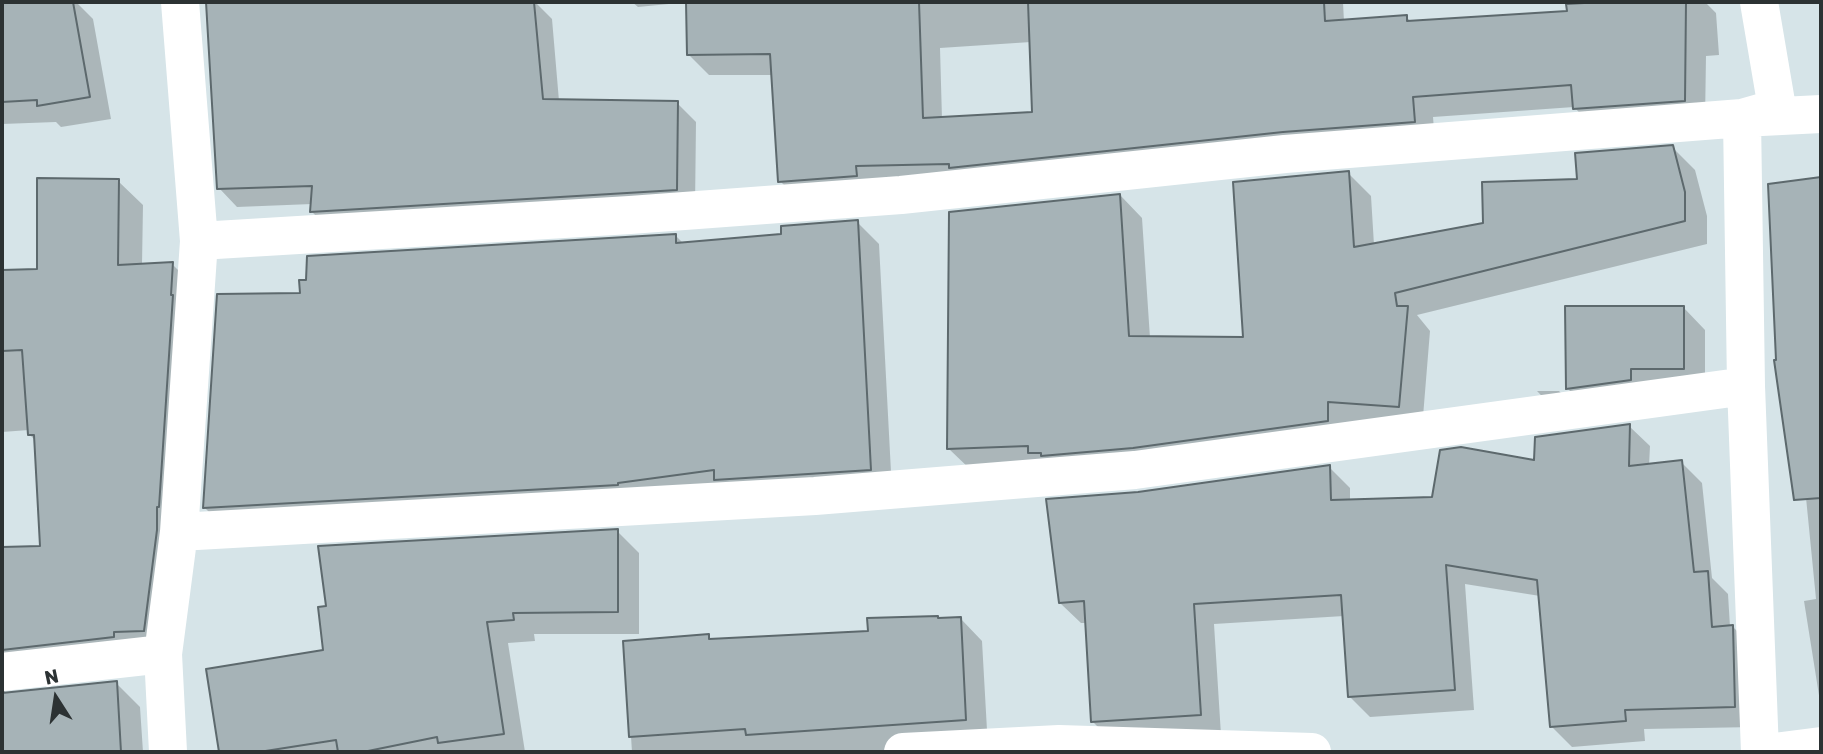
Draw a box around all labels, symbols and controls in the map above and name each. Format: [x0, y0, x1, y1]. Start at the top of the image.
north arrow [21, 663, 91, 733]
text: N [42, 664, 61, 690]

